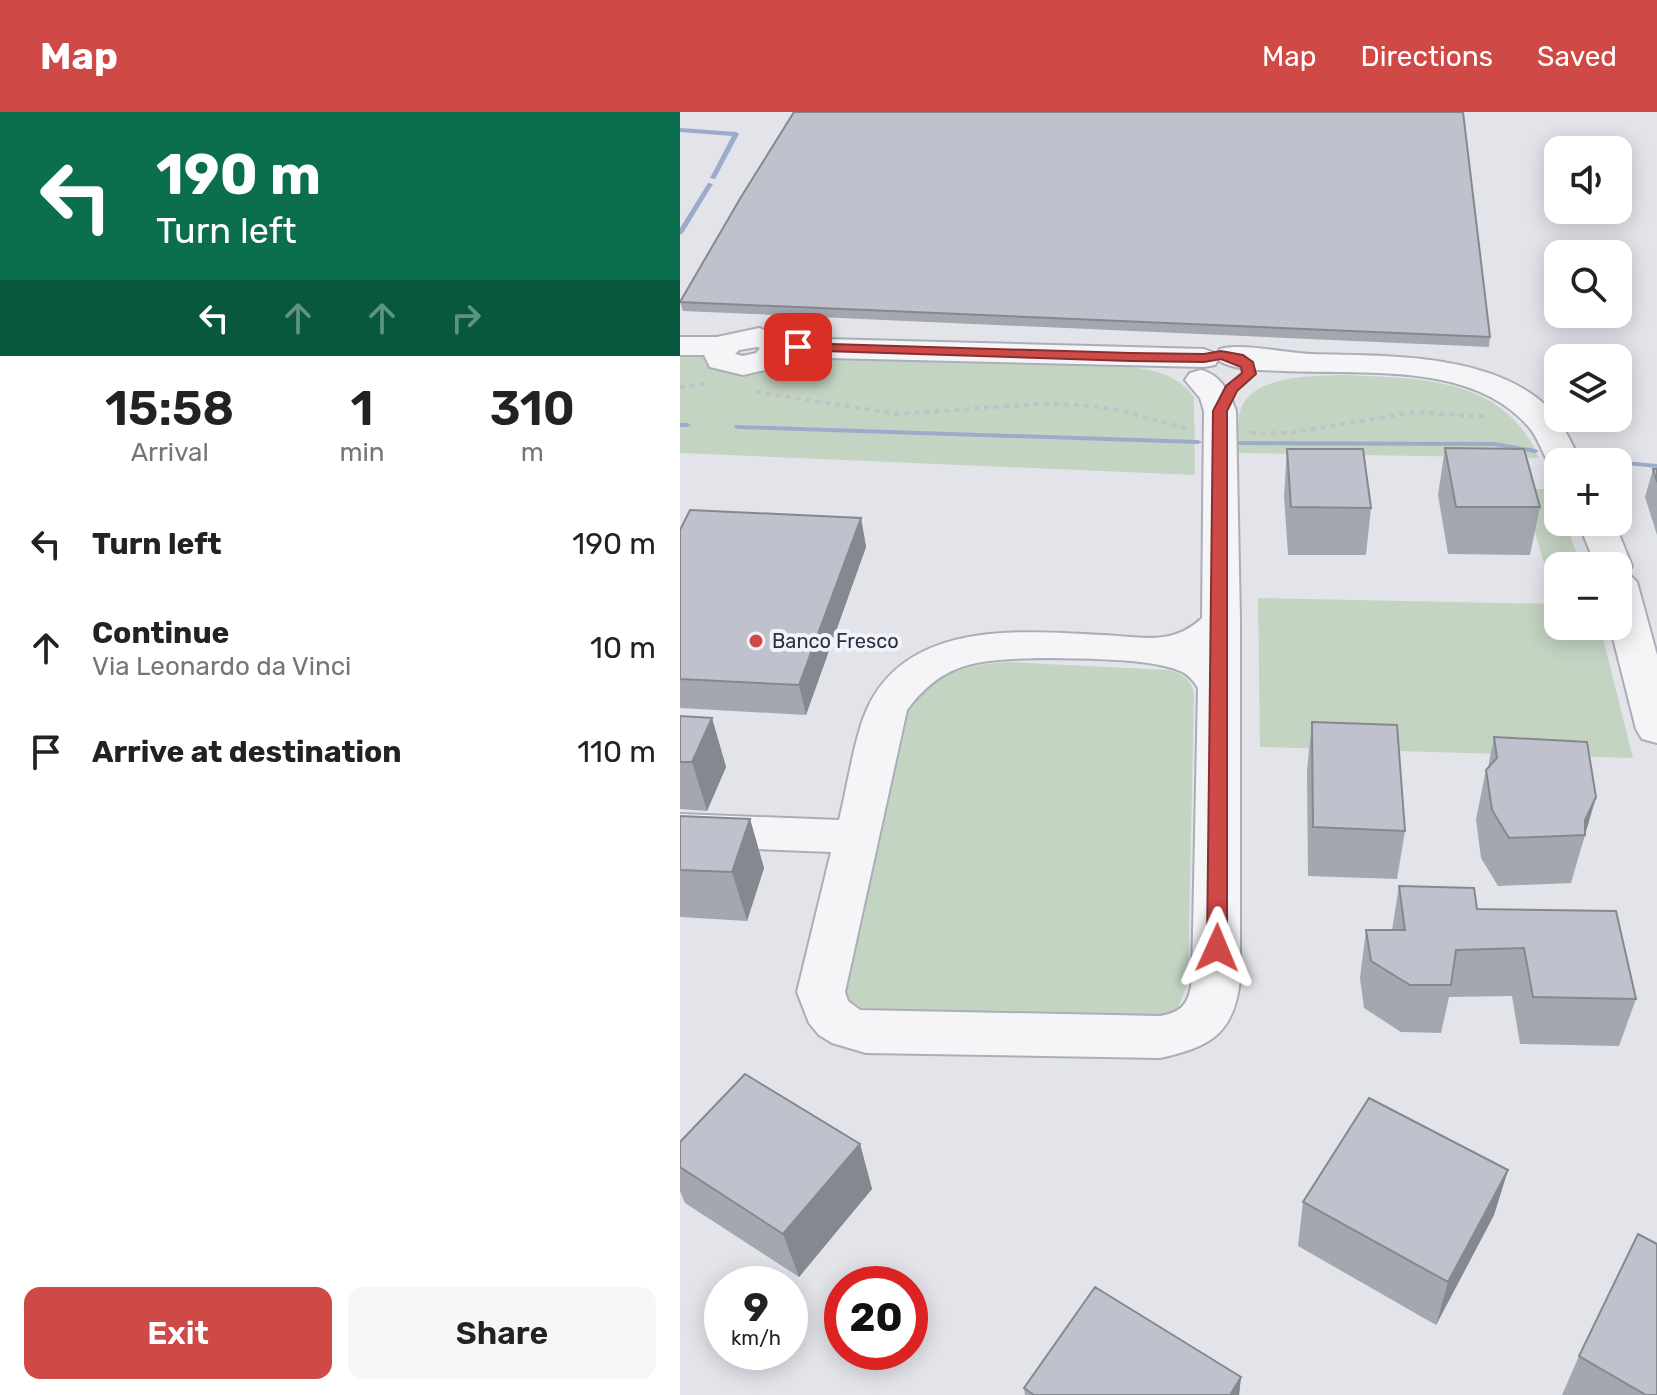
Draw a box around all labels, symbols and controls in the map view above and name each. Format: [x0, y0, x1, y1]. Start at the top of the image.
text: Map [40, 33, 118, 79]
text: Map [1262, 40, 1316, 73]
text: Directions [1360, 40, 1493, 73]
text: Saved [1537, 40, 1617, 73]
map controls [1544, 136, 1632, 640]
button: sound [1544, 136, 1632, 224]
text: 190 m [156, 142, 321, 208]
icon: left [24, 144, 128, 248]
text: Turn left [156, 209, 297, 252]
button: search [1544, 240, 1632, 328]
icon: left [192, 296, 236, 340]
icon: ahead [276, 296, 320, 340]
icon: ahead [360, 296, 404, 340]
icon: right [444, 296, 488, 340]
pin [764, 313, 832, 381]
icon: arrive [776, 325, 820, 369]
button: layers [1544, 344, 1632, 432]
text: 15:58 [105, 380, 234, 437]
text: 1 [350, 380, 373, 437]
text: 310 [490, 380, 575, 437]
text: Arrival [131, 437, 209, 468]
text: min [339, 437, 385, 468]
text: m [521, 437, 544, 468]
button: + [1544, 448, 1632, 536]
icon: left [24, 522, 68, 566]
text: Turn left [92, 526, 222, 562]
text: 190 m [572, 526, 656, 562]
button: − [1544, 552, 1632, 640]
text: Continue [92, 615, 229, 651]
icon: ahead [24, 626, 68, 670]
place label: Banco Fresco [772, 629, 899, 653]
text: 10 m [590, 630, 656, 666]
marker: Banco Fresco [747, 632, 765, 650]
text: Via Leonardo da Vinci [92, 651, 351, 682]
icon: arrive [24, 730, 68, 774]
text: Arrive at destination [92, 734, 402, 770]
text: 110 m [577, 734, 656, 770]
position arrow [1175, 906, 1259, 990]
speed limit sign: 20 [824, 1266, 928, 1370]
text: 9 [743, 1284, 769, 1331]
button: Exit [24, 1287, 332, 1379]
button: Share [348, 1287, 656, 1379]
text: km/h [731, 1326, 781, 1350]

